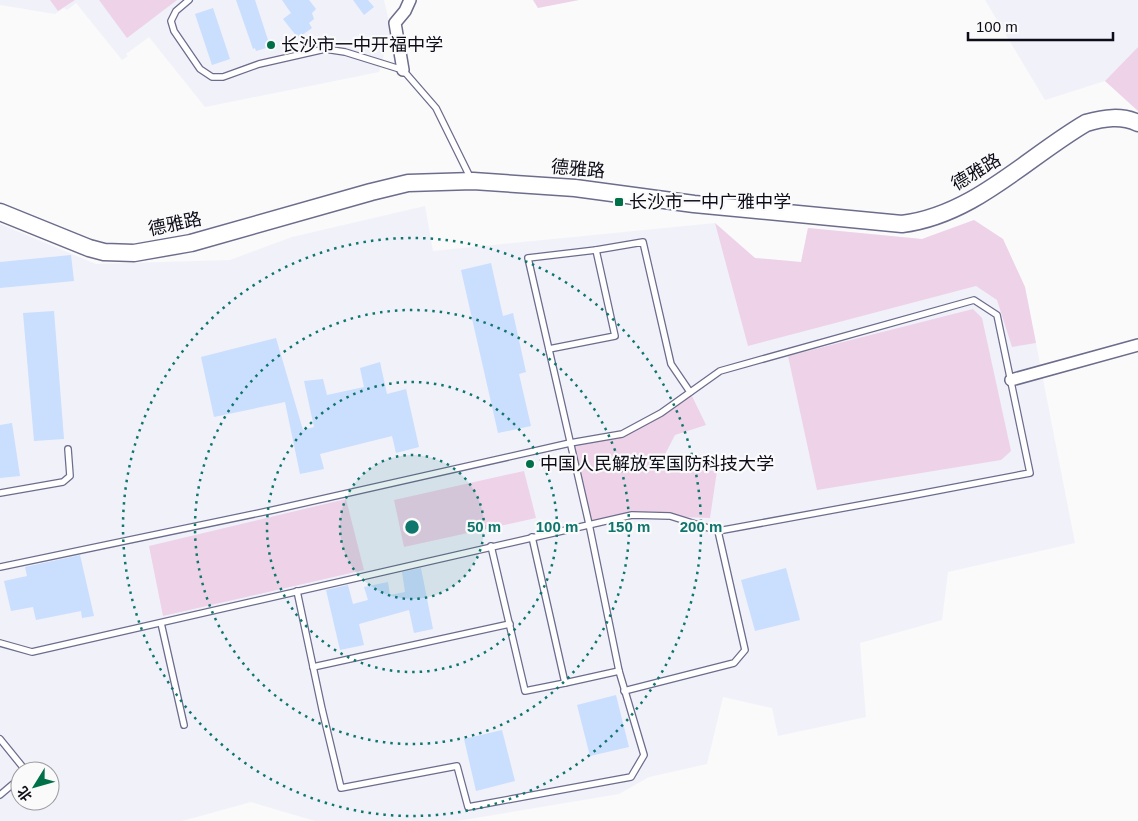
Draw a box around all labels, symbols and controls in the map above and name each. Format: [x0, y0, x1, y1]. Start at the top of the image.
scale bar [968, 10, 1113, 42]
text: 100 m [976, 18, 1018, 35]
place label: 长沙市一中开福中学 [281, 35, 443, 55]
marker: 长沙市一中开福中学 [265, 39, 277, 51]
street label: 德雅路 [948, 150, 1004, 194]
street label: 德雅路 [550, 157, 606, 181]
place label: 长沙市一中广雅中学 [629, 192, 791, 212]
marker: 长沙市一中广雅中学 [613, 196, 625, 208]
street label: 德雅路 [147, 209, 203, 239]
place label: 中国人民解放军国防科技大学 [540, 454, 774, 474]
marker: 中国人民解放军国防科技大学 [524, 458, 536, 470]
centre of rings [403, 518, 421, 536]
text: 50 m [467, 518, 501, 535]
text: 100 m [536, 518, 578, 535]
text: 150 m [608, 518, 650, 535]
text: 200 m [680, 518, 722, 535]
north arrow [10, 761, 60, 811]
text: 北 [14, 783, 35, 804]

